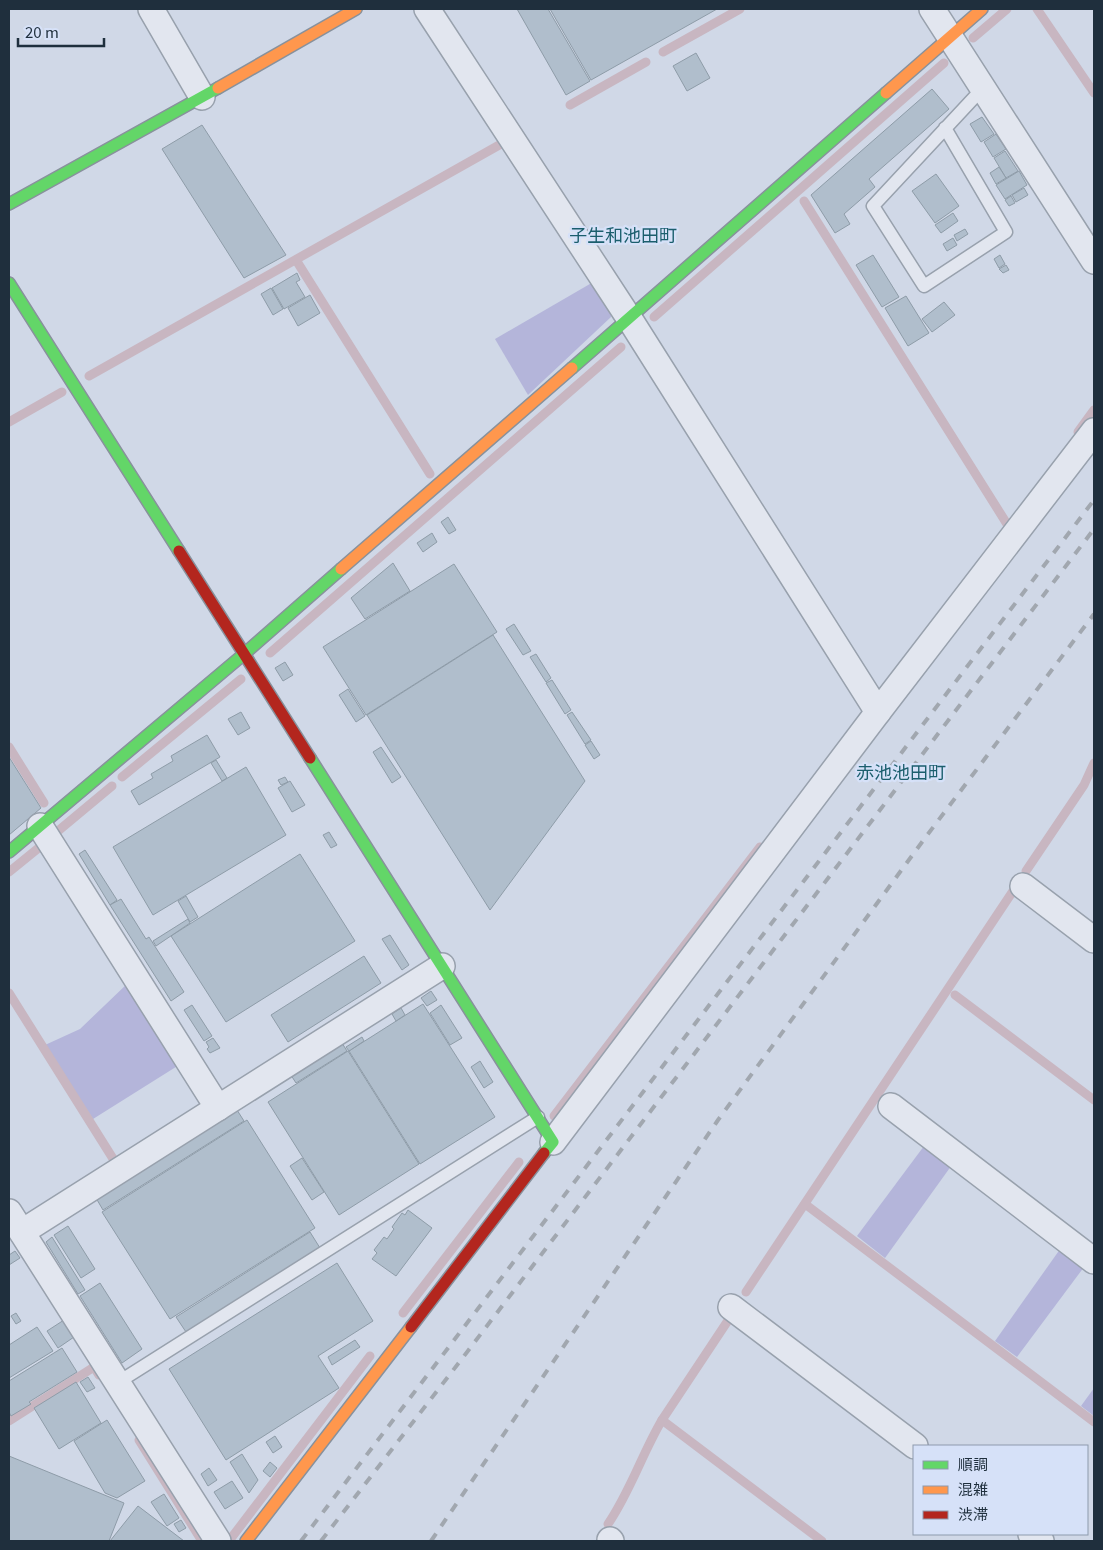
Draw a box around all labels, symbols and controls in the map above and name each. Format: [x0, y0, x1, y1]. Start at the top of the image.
scale bar [18, 15, 104, 47]
text: 20 m [25, 21, 59, 42]
district label: 子生和池田町 [569, 221, 677, 247]
district label: 赤池池田町 [856, 758, 946, 784]
legend [913, 1445, 1088, 1535]
text: 順調 [958, 1453, 988, 1474]
text: 混雑 [958, 1478, 988, 1499]
text: 渋滞 [958, 1503, 988, 1524]

